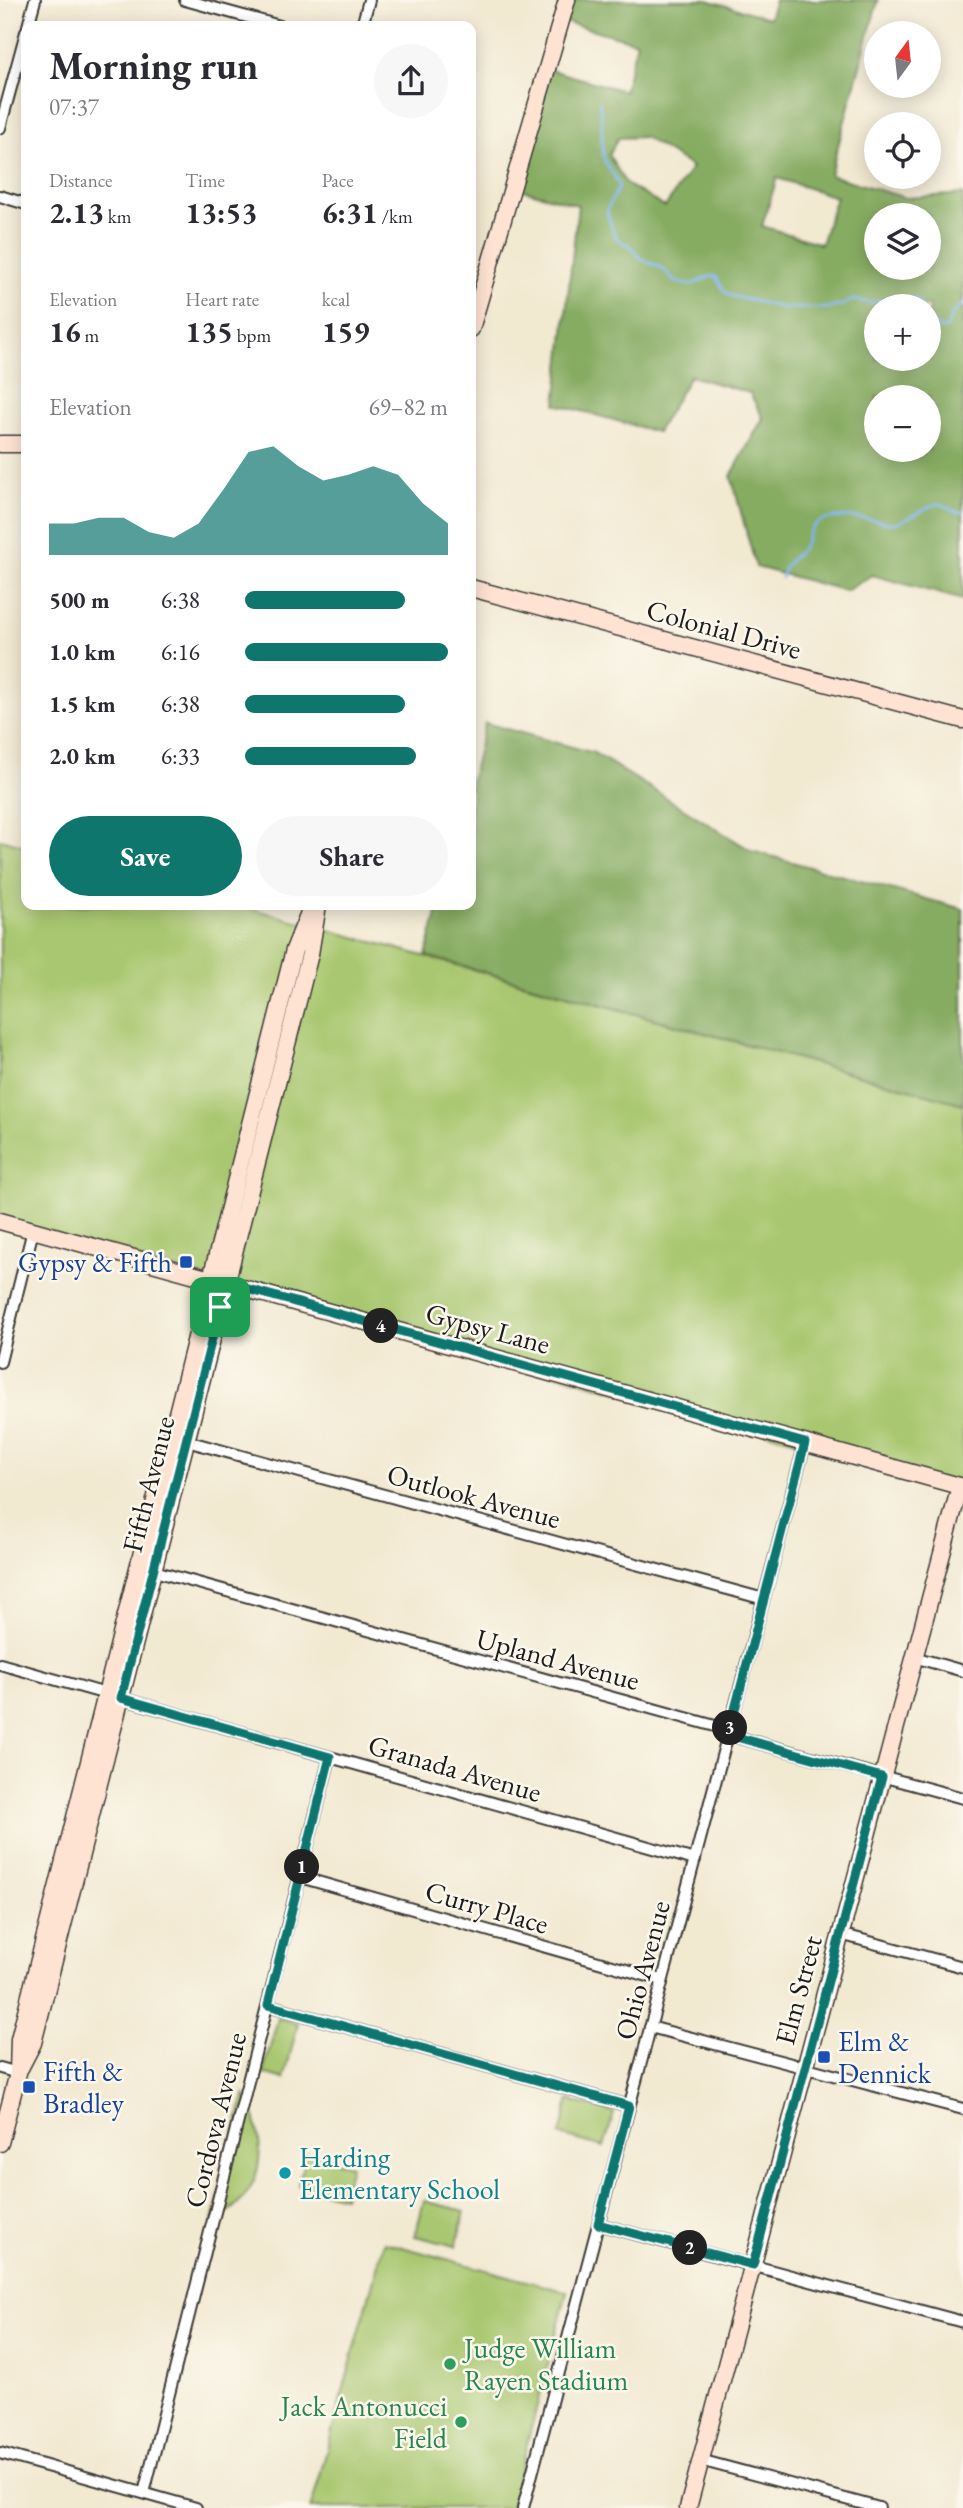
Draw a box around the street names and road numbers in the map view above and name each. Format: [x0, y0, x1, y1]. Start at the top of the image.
street label: Colonial Drive [643, 591, 805, 667]
street label: Gypsy Lane [422, 1294, 554, 1362]
street label: Fifth Avenue [114, 1412, 182, 1556]
street label: Outlook Avenue [383, 1456, 565, 1536]
street label: Upland Avenue [472, 1620, 644, 1698]
street label: Granada Avenue [364, 1726, 546, 1810]
street label: Curry Place [421, 1872, 553, 1942]
street label: Ohio Avenue [606, 1896, 678, 2043]
street label: Elm Street [766, 1931, 830, 2048]
street label: Cordova Avenue [176, 2028, 254, 2212]

